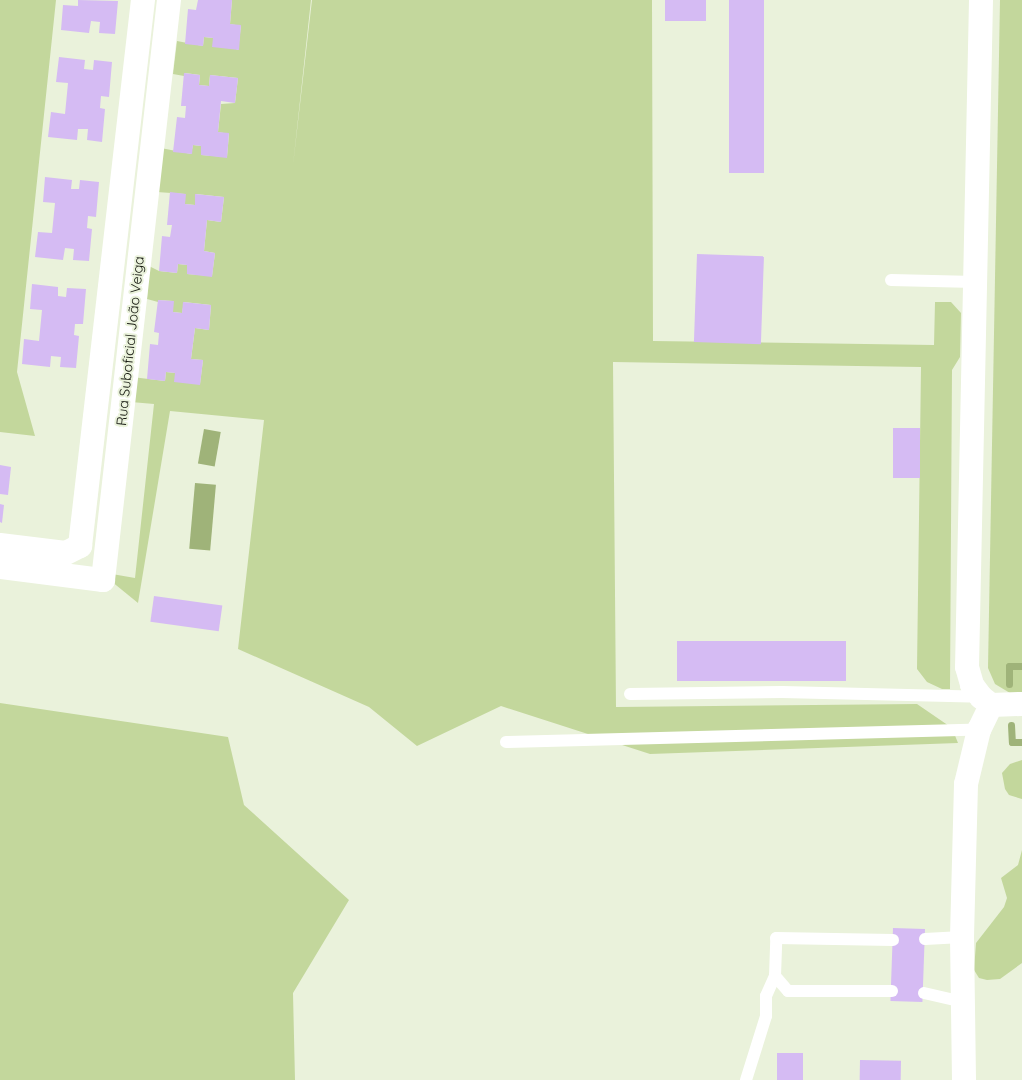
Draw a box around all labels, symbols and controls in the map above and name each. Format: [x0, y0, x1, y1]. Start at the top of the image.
street label: Rua Suboficial João Veiga [113, 255, 147, 427]

